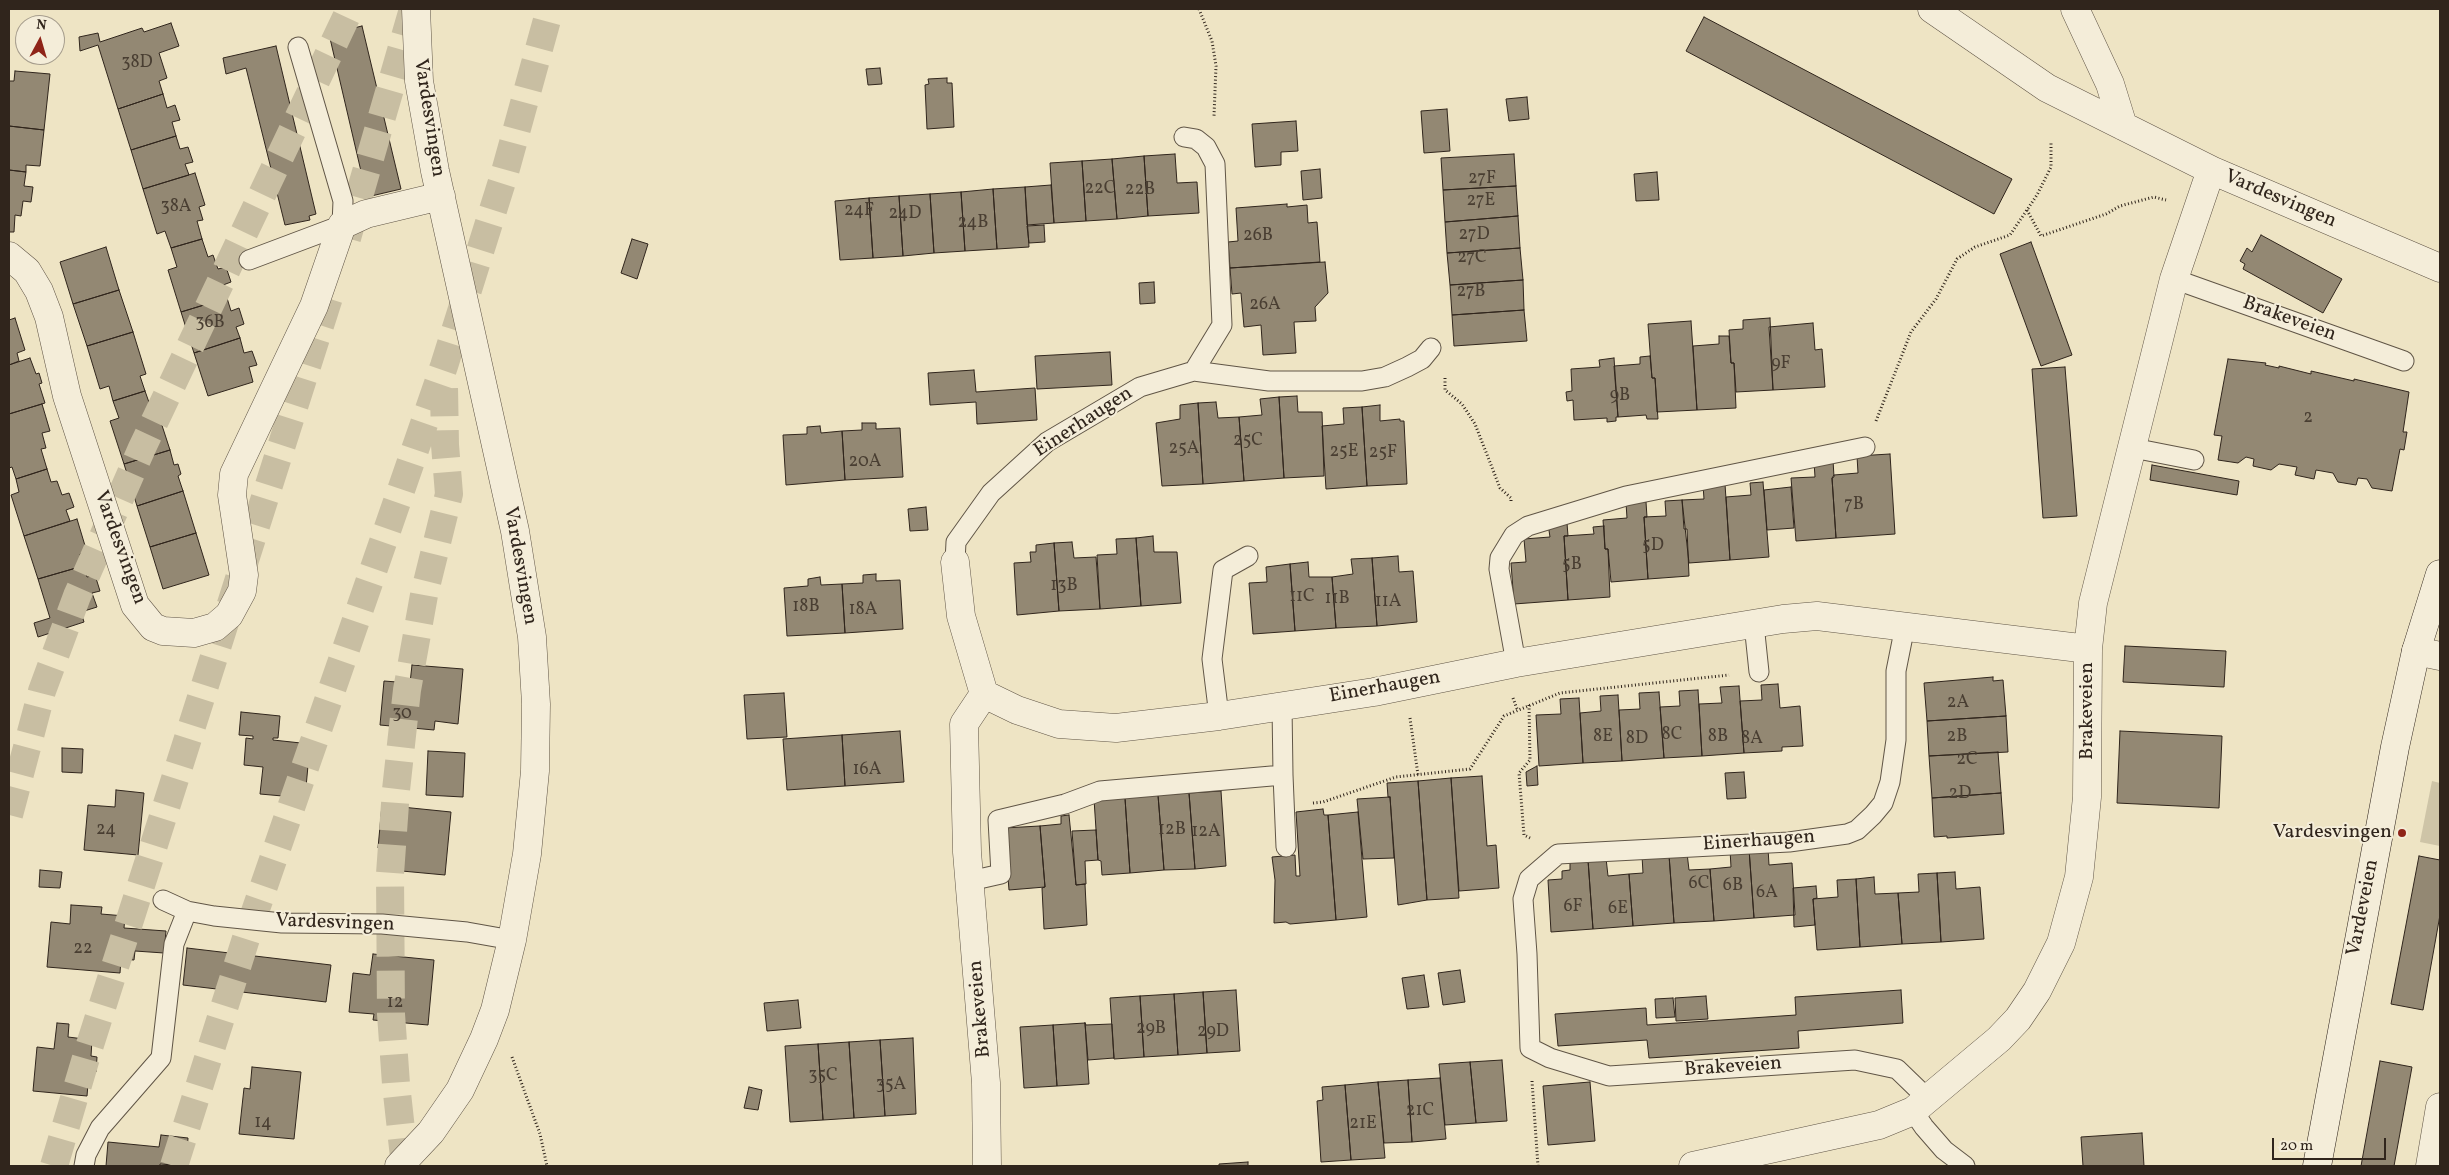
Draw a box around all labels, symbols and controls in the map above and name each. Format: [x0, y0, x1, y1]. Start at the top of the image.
north arrow [15, 15, 65, 65]
text: N [35, 16, 48, 36]
house number: 38D [121, 53, 153, 75]
street label: Vardesvingen [407, 57, 449, 179]
street label: Vardesvingen [2220, 166, 2340, 234]
house number: 27F [1468, 169, 1496, 191]
house number: 22C [1084, 179, 1116, 201]
house number: 22B [1125, 180, 1155, 202]
house number: 27E [1467, 191, 1495, 213]
house number: 38A [160, 197, 192, 219]
house number: 24F [844, 201, 874, 223]
house number: 24D [888, 204, 922, 226]
house number: 24B [957, 213, 989, 235]
house number: 27D [1458, 225, 1490, 247]
house number: 26B [1243, 226, 1273, 248]
house number: 27C [1457, 248, 1487, 270]
house number: 27B [1456, 282, 1486, 304]
street label: Brakeveien [2239, 292, 2339, 348]
house number: 26A [1249, 295, 1281, 317]
house number: 36B [195, 313, 225, 335]
house number: 9F [1771, 354, 1791, 376]
street label: Einerhaugen [1030, 382, 1138, 464]
house number: 9B [1610, 386, 1630, 408]
house number: 2 [2303, 408, 2313, 430]
house number: 25C [1233, 431, 1263, 453]
house number: 25A [1169, 439, 1199, 461]
house number: 25E [1329, 442, 1359, 464]
house number: 25F [1369, 443, 1397, 465]
house number: 20A [849, 452, 881, 474]
street label: Vardesvingen [87, 488, 151, 608]
house number: 7B [1844, 495, 1864, 517]
street label: Vardesvingen [497, 505, 541, 627]
house number: 5D [1642, 536, 1664, 558]
house number: 5B [1562, 555, 1582, 577]
house number: 13B [1050, 576, 1078, 598]
house number: 11C [1289, 587, 1315, 609]
house number: 11B [1324, 589, 1350, 611]
house number: 11A [1375, 592, 1401, 614]
house number: 18B [792, 597, 820, 619]
house number: 18A [849, 600, 877, 622]
street label: Brakeveien [2076, 662, 2100, 760]
street label: Einerhaugen [1327, 666, 1443, 710]
house number: 2A [1947, 693, 1969, 715]
house number: 30 [392, 704, 412, 726]
house number: 8C [1662, 725, 1682, 747]
house number: 8E [1593, 727, 1613, 749]
house number: 8B [1708, 727, 1728, 749]
house number: 2B [1947, 727, 1967, 749]
house number: 8D [1626, 729, 1648, 751]
house number: 8A [1741, 729, 1763, 751]
house number: 2C [1956, 750, 1978, 772]
house number: 16A [853, 760, 881, 782]
house number: 2D [1949, 784, 1971, 806]
house number: 24 [96, 820, 116, 842]
house number: 12B [1158, 820, 1186, 842]
place label: Vardesvingen [2273, 821, 2392, 845]
house number: 12A [1191, 822, 1221, 844]
street label: Einerhaugen [1702, 826, 1816, 858]
marker: Vardesvingen [2396, 827, 2408, 839]
street label: Vardeveien [2343, 858, 2385, 958]
house number: 6C [1689, 874, 1709, 896]
house number: 6B [1723, 876, 1743, 898]
house number: 6A [1756, 883, 1778, 905]
house number: 6F [1563, 897, 1583, 919]
house number: 6E [1608, 899, 1628, 921]
street label: Vardesvingen [275, 910, 395, 938]
house number: 22 [73, 939, 93, 961]
street label: Brakeveien [965, 959, 997, 1059]
house number: 12 [387, 993, 403, 1015]
house number: 29B [1136, 1019, 1166, 1041]
house number: 29D [1197, 1022, 1229, 1044]
street label: Brakeveien [1683, 1053, 1783, 1083]
house number: 35C [808, 1066, 838, 1088]
house number: 35A [876, 1075, 906, 1097]
house number: 21C [1406, 1101, 1434, 1123]
house number: 14 [254, 1113, 272, 1135]
house number: 21E [1349, 1114, 1377, 1136]
scale bar [2274, 1128, 2388, 1160]
text: 20 m [2280, 1136, 2313, 1157]

